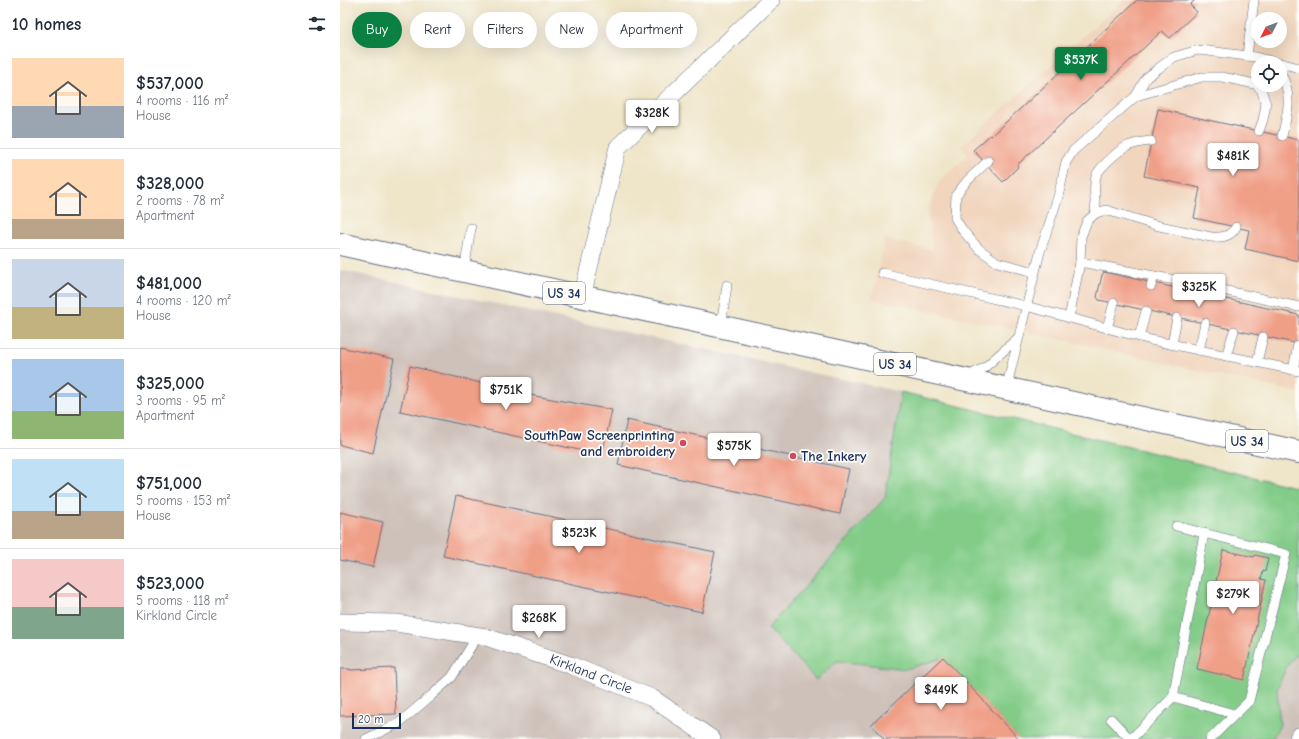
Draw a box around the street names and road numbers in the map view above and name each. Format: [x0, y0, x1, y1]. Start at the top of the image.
road number: US 34 [543, 282, 585, 304]
road number: US 34 [874, 353, 916, 375]
road number: US 34 [1226, 430, 1268, 452]
street label: Kirkland Circle [547, 650, 635, 698]

